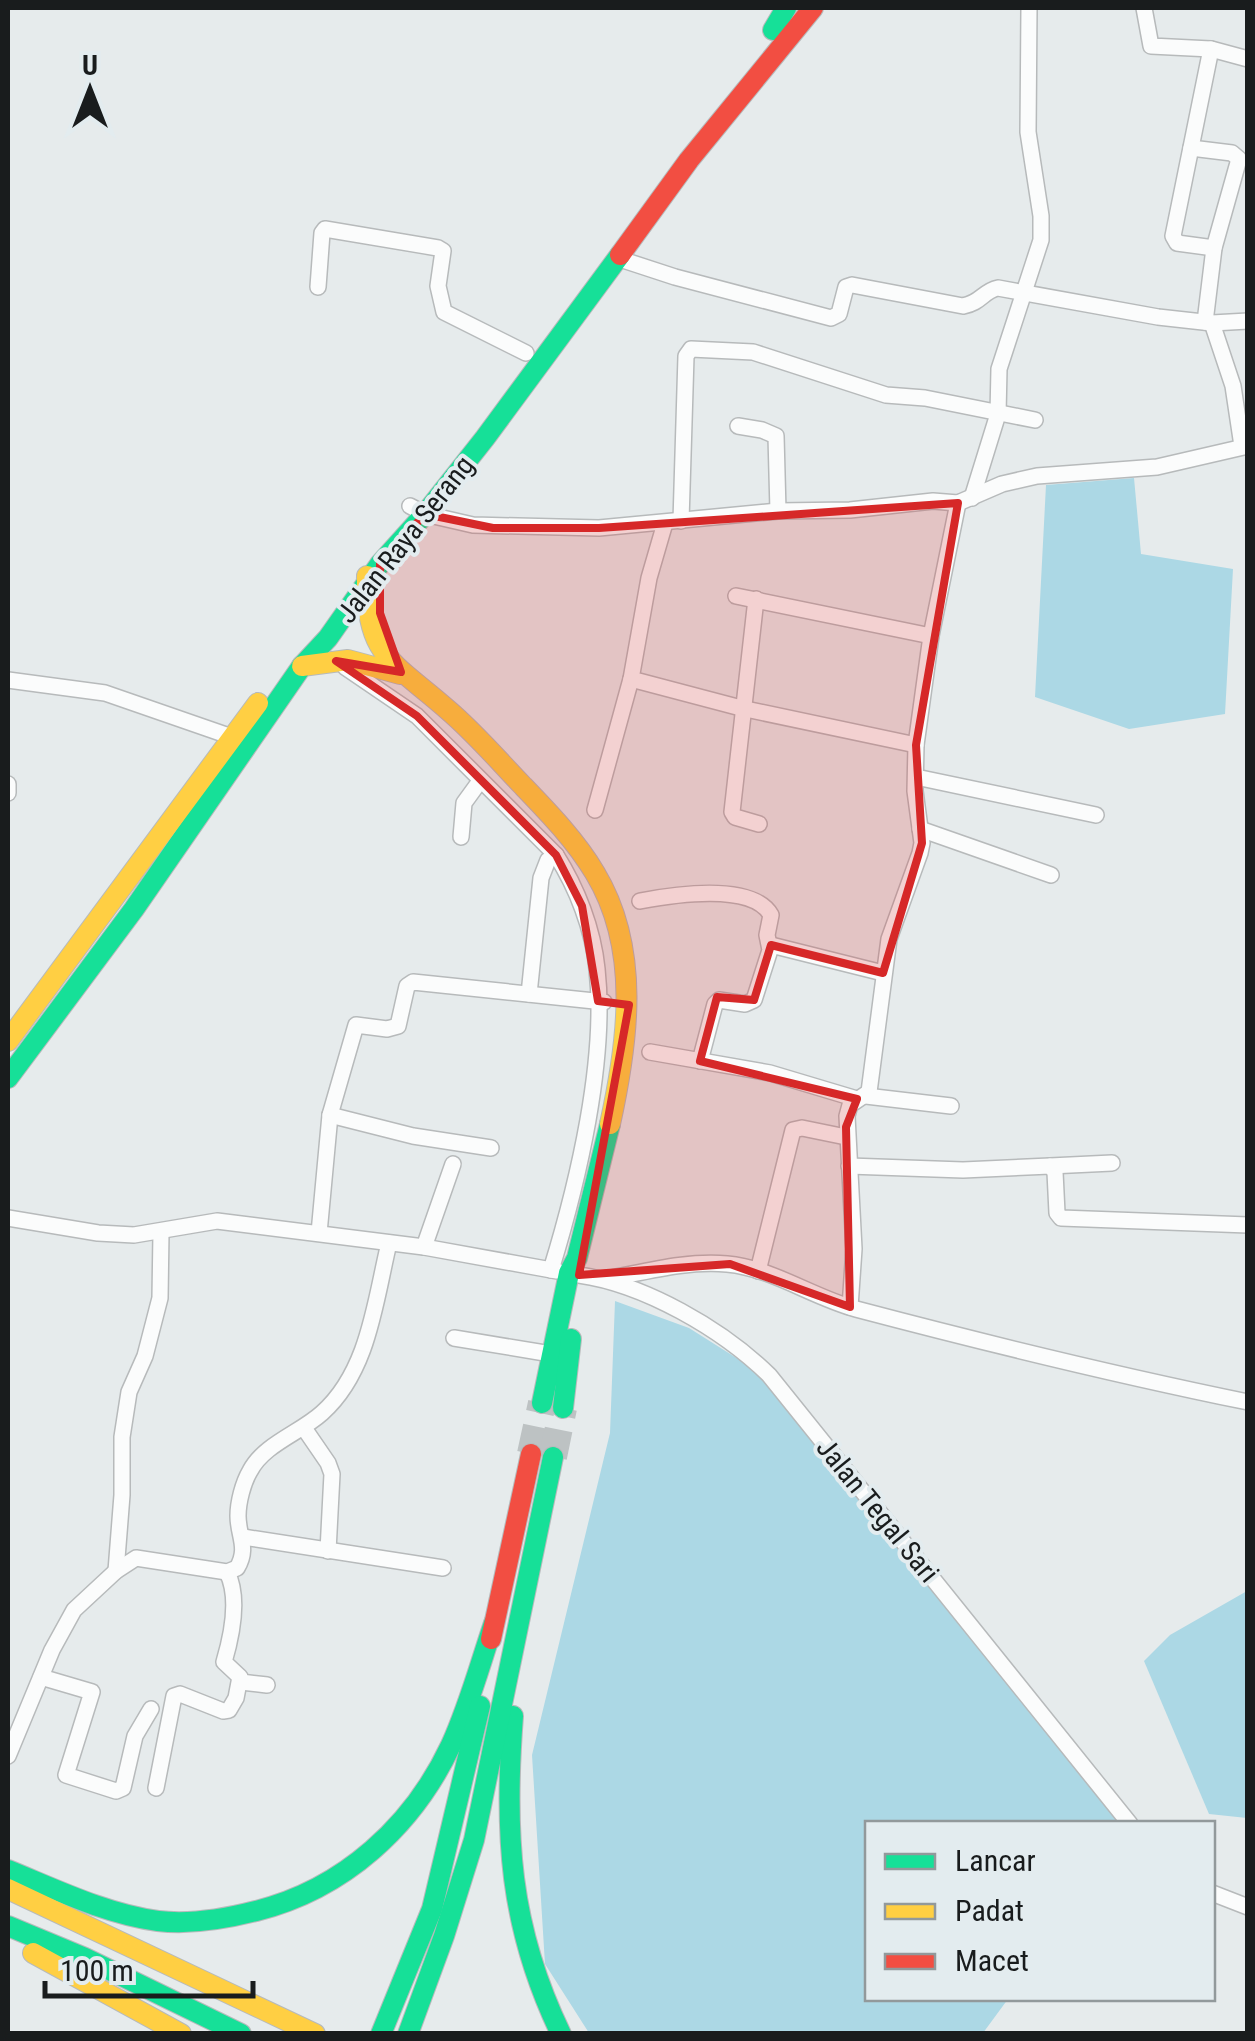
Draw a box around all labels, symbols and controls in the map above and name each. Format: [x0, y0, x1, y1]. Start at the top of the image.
north arrow [40, 40, 140, 140]
text: U [82, 49, 98, 82]
street label: Jalan Raya Serang [330, 449, 481, 629]
street label: Jalan Tegal Sari [810, 1432, 946, 1589]
legend [865, 1821, 1215, 2001]
text: Lancar [955, 1843, 1036, 1878]
text: Padat [955, 1893, 1024, 1928]
scale bar [45, 1936, 252, 1998]
text: Macet [955, 1943, 1029, 1978]
text: 100 m [60, 1953, 134, 1988]

